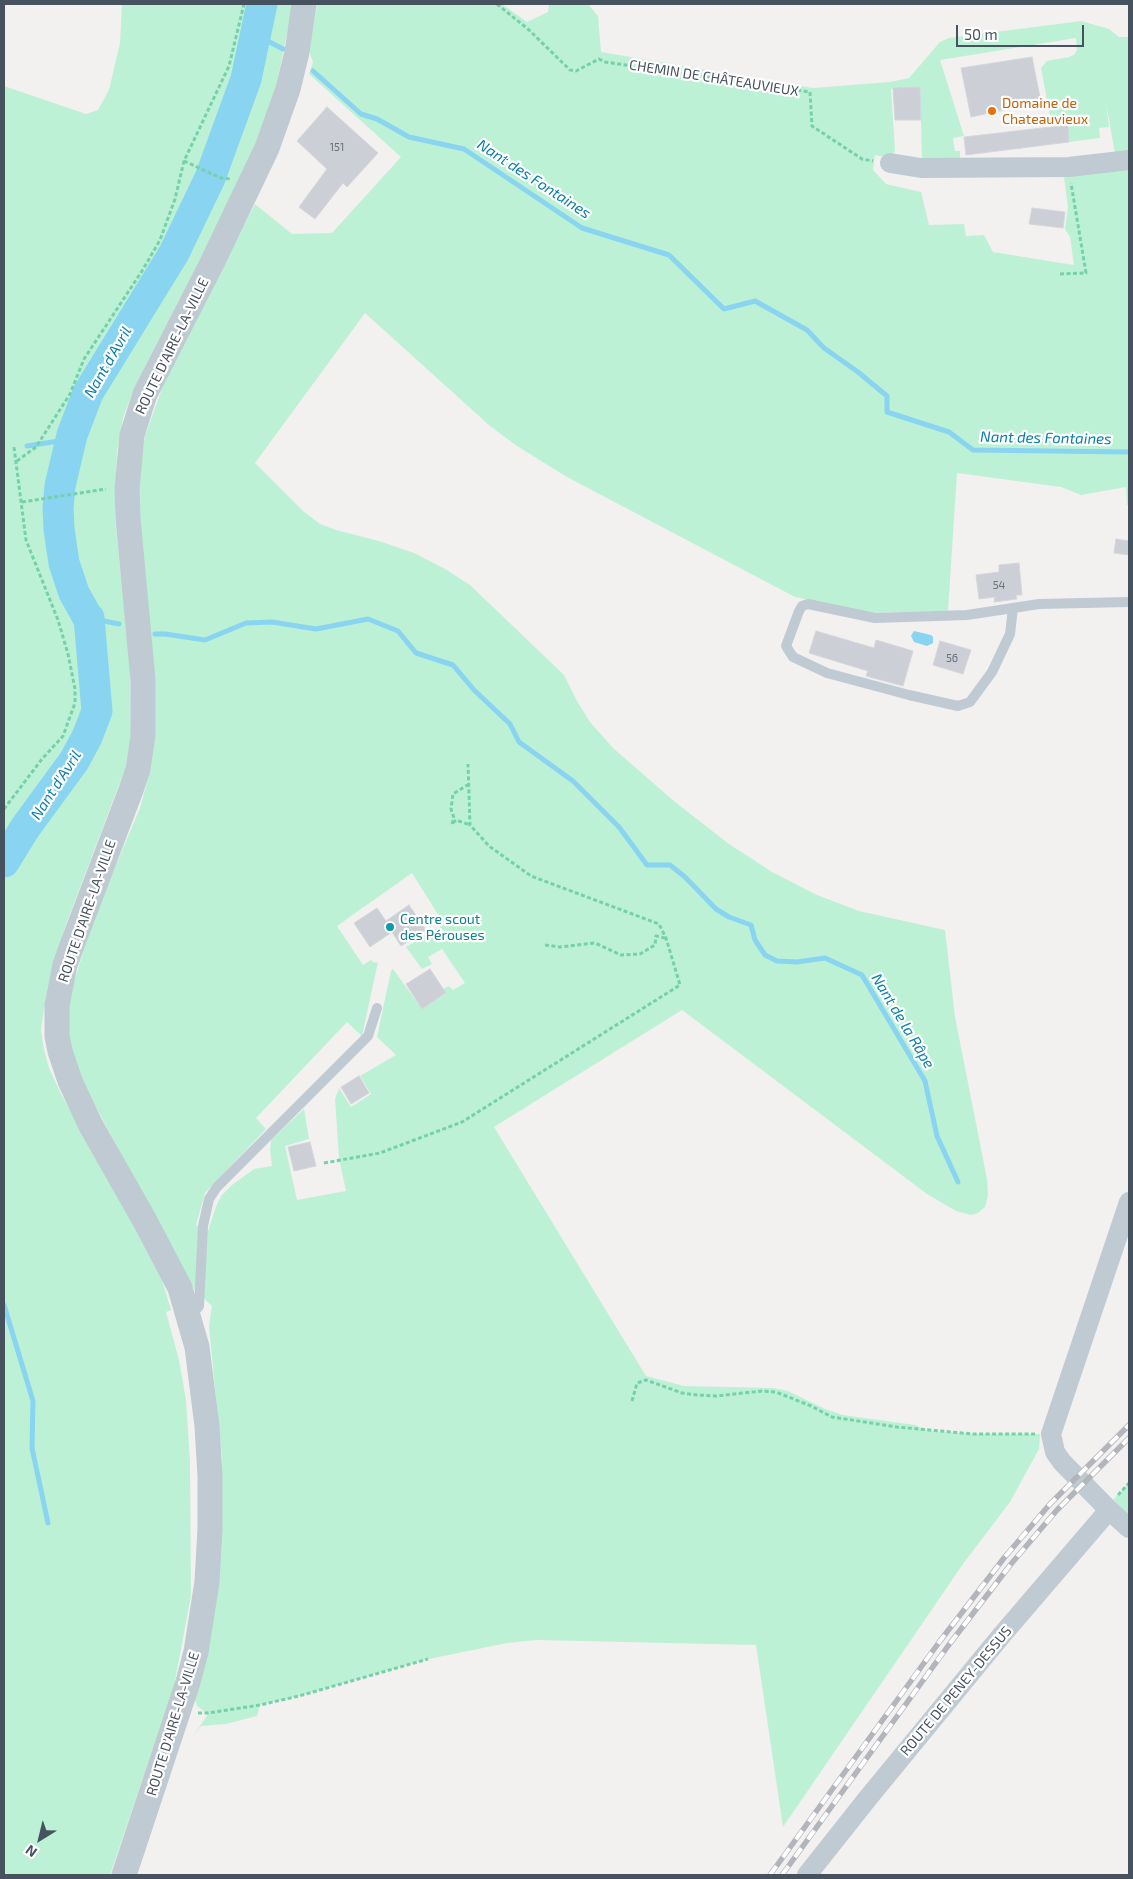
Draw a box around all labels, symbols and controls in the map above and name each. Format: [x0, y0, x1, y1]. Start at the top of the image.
scale bar [958, 15, 1086, 47]
text: 50 m [964, 25, 998, 43]
street label: CHEMIN DE CHÂTEAUVIEUX [628, 56, 800, 100]
place label: Domaine de Chateauvieux [1002, 95, 1088, 128]
marker: Domaine de Chateauvieux [986, 105, 998, 117]
water label: Nant des Fontaines [474, 136, 594, 222]
house number: 151 [330, 140, 344, 154]
street label: ROUTE D'AIRE-LA-VILLE [132, 275, 212, 417]
water label: Nant d'Avril [80, 323, 136, 401]
water label: Nant des Fontaines [980, 428, 1112, 448]
house number: 54 [993, 578, 1005, 592]
house number: 56 [946, 651, 958, 665]
water label: Nant d'Avril [27, 747, 85, 823]
street label: ROUTE D'AIRE-LA-VILLE [55, 838, 119, 984]
place label: Centre scout des Pérouses [400, 911, 485, 944]
marker: Centre scout des Pérouses [384, 921, 396, 933]
water label: Nant de la Râpe [868, 970, 938, 1072]
street label: ROUTE DE PENEY-DESSUS [897, 1623, 1015, 1759]
street label: ROUTE D'AIRE-LA-VILLE [143, 1650, 203, 1798]
north arrow [15, 1814, 65, 1864]
text: N [22, 1842, 40, 1861]

